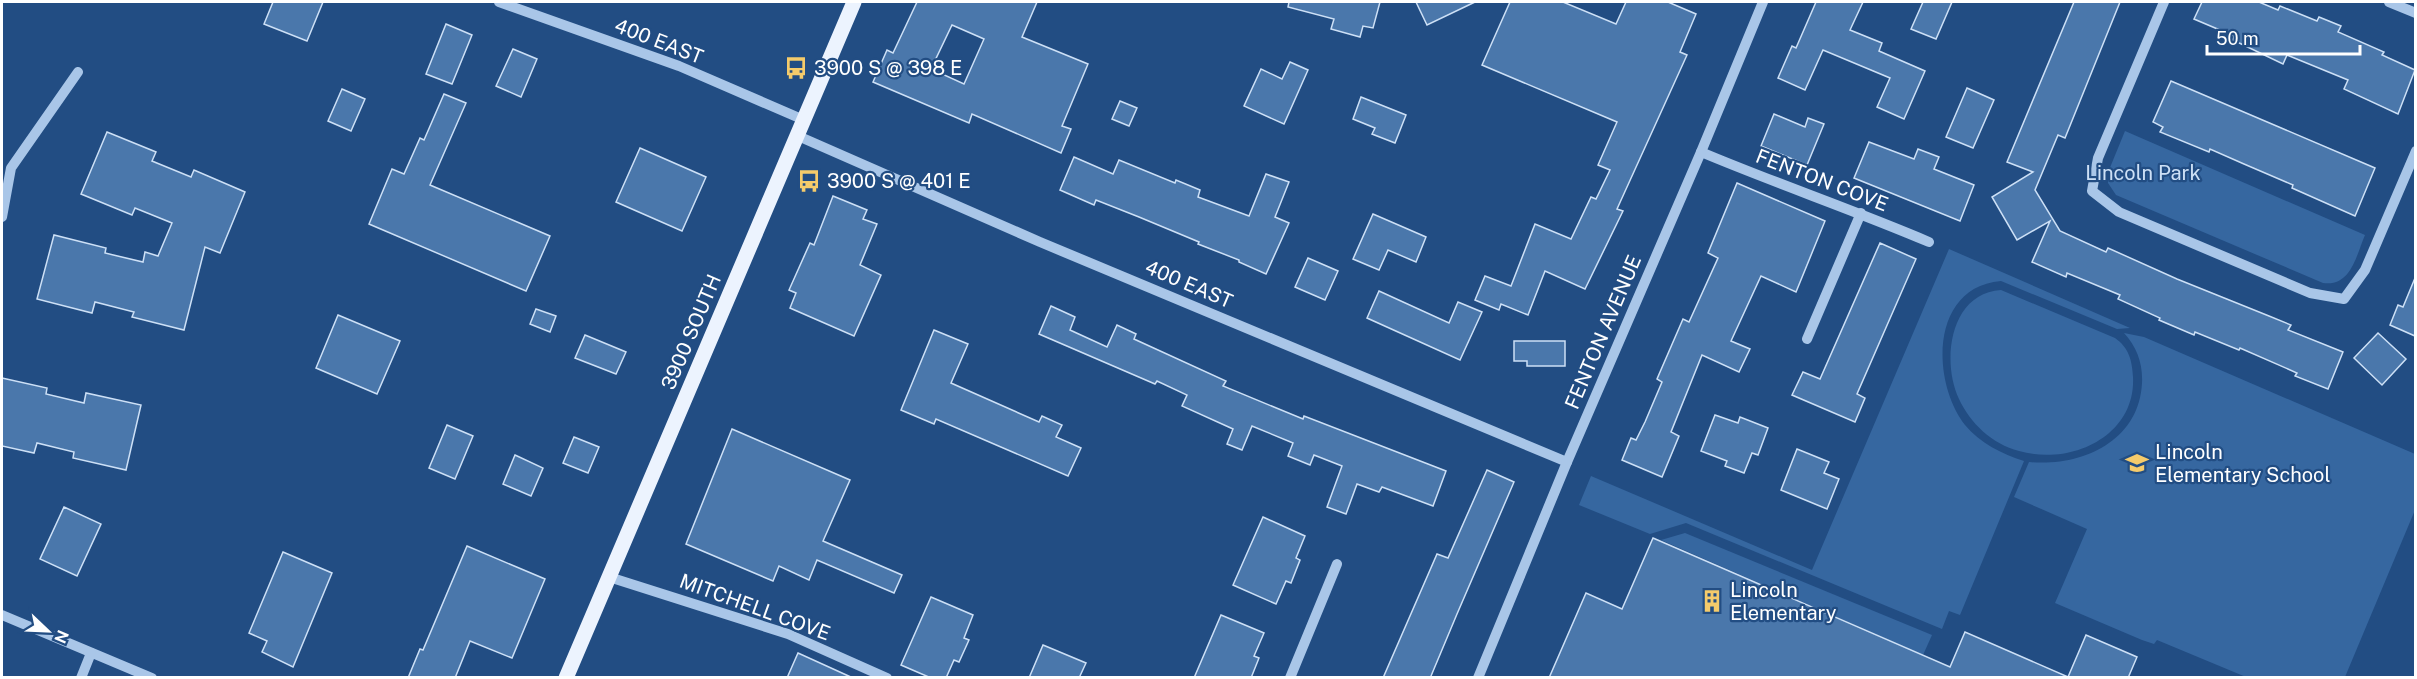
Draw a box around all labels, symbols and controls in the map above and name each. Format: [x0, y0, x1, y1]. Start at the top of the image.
street label: 400 EAST [611, 13, 707, 69]
scale bar [2207, 18, 2360, 56]
text: 50 m [2216, 28, 2259, 49]
bus stop icon: 3900 S @ 398 E [783, 55, 809, 81]
place label: 3900 S @ 398 E [814, 56, 962, 80]
street label: FENTON COVE [1752, 144, 1892, 216]
park label: Lincoln Park [2085, 161, 2201, 185]
bus stop icon: 3900 S @ 401 E [796, 168, 822, 194]
place label: 3900 S @ 401 E [827, 169, 971, 193]
street label: FENTON AVENUE [1560, 251, 1646, 413]
street label: 400 EAST [1142, 255, 1237, 313]
street label: 3900 SOUTH [656, 271, 726, 393]
place label: Lincoln Elementary School [2155, 440, 2330, 487]
school or university icon: Lincoln Elementary School [2124, 450, 2150, 476]
street label: MITCHELL COVE [676, 569, 834, 645]
place label: Lincoln Elementary [1730, 578, 1837, 625]
building icon: Lincoln Elementary [1699, 588, 1725, 614]
north arrow [18, 601, 78, 661]
text: N [50, 627, 73, 646]

